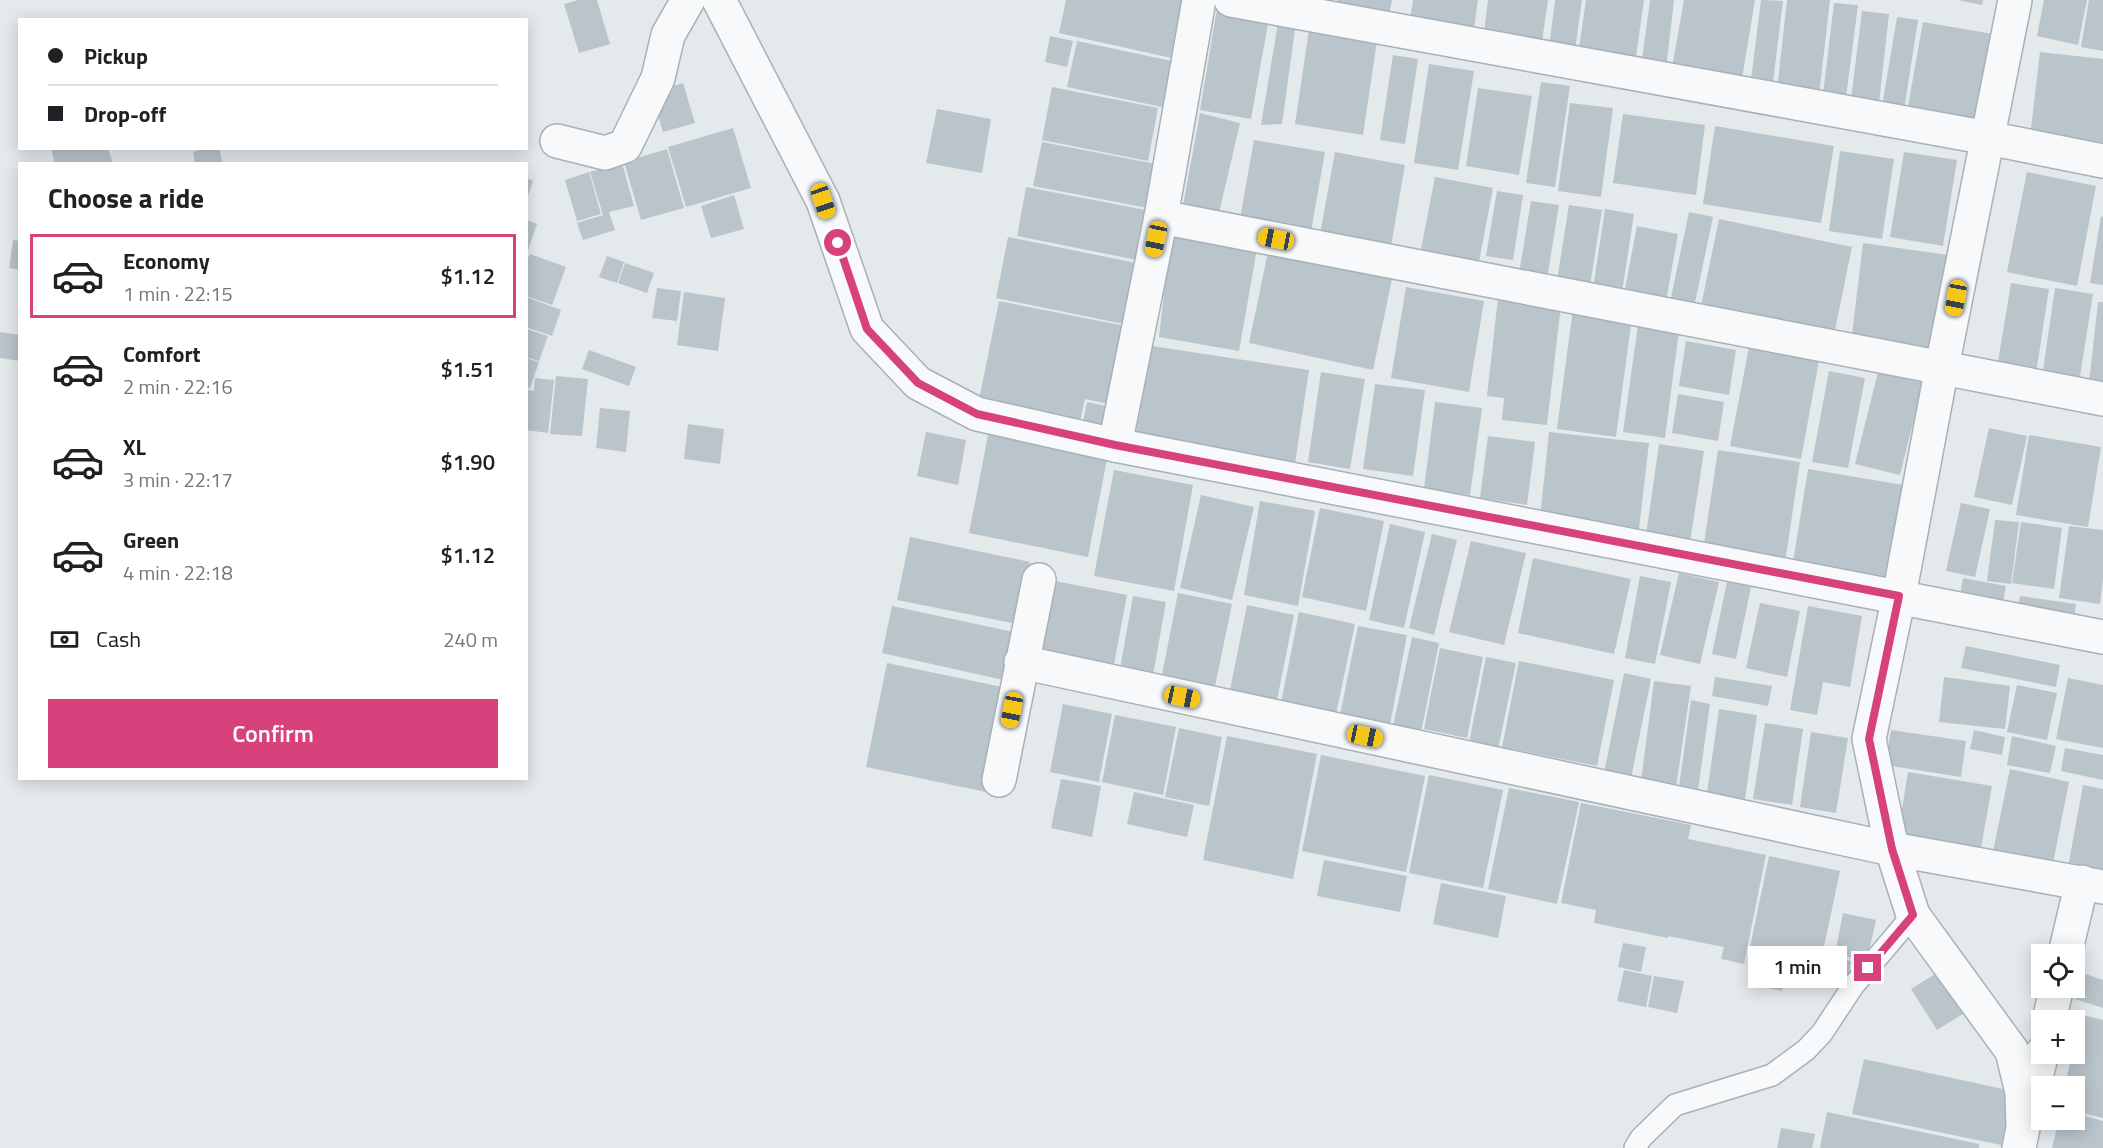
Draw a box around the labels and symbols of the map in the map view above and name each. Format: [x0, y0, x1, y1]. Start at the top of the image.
car [809, 181, 837, 221]
car [1143, 220, 1169, 258]
car [1257, 227, 1295, 251]
route start [824, 229, 851, 256]
car [1944, 279, 1968, 317]
car [1163, 684, 1201, 710]
car [1000, 691, 1024, 729]
car [1346, 723, 1384, 749]
callout: 1 min [1748, 947, 1847, 989]
route end [1854, 954, 1881, 981]

